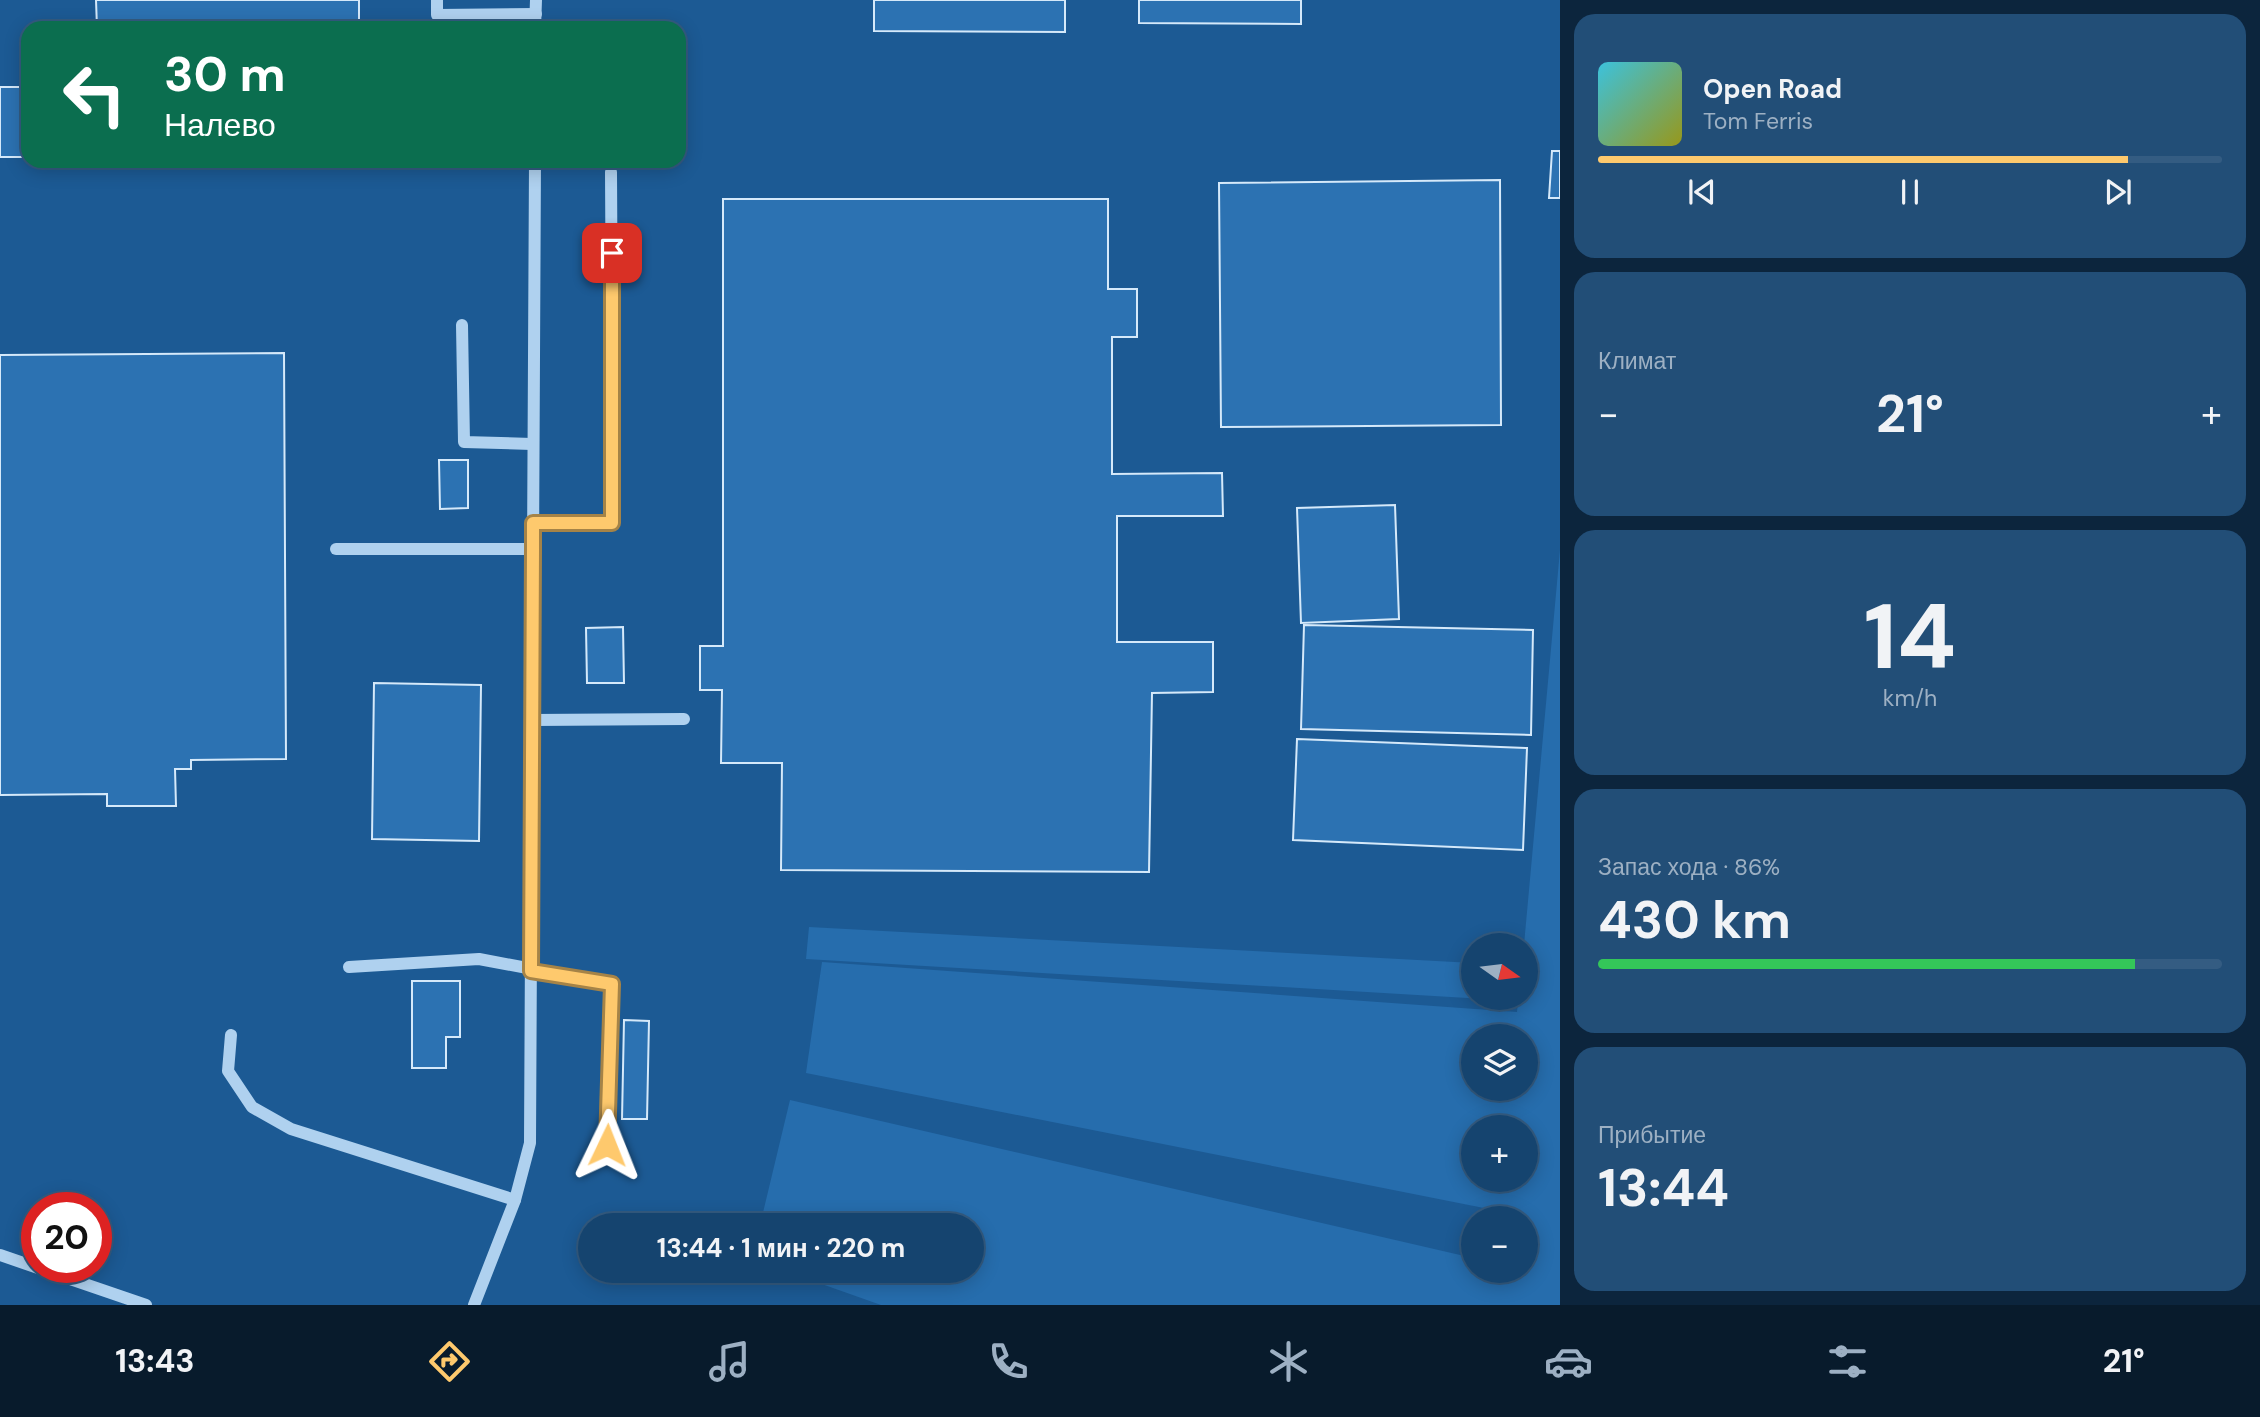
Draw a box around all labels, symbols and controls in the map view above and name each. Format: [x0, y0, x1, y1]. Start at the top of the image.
text: 30 m [164, 42, 286, 106]
icon: left [49, 49, 140, 140]
text: Open Road [1703, 72, 1842, 106]
text: Налево [164, 104, 276, 146]
text: Tom Ferris [1703, 106, 1813, 136]
icon: previous [1683, 173, 1721, 211]
icon: pause [1891, 173, 1929, 211]
icon: next [2099, 173, 2137, 211]
pin [582, 223, 642, 283]
icon: arrive [593, 234, 631, 272]
text: Климат [1598, 346, 1676, 376]
text: 21° [1876, 380, 1944, 448]
text: − [1598, 389, 1619, 439]
text: + [2201, 389, 2222, 439]
text: 14 [1864, 578, 1956, 696]
text: km/h [1883, 683, 1937, 713]
text: Запас хода · 86% [1598, 852, 1780, 882]
text: 430 km [1598, 886, 1791, 954]
north arrow [1461, 933, 1538, 1010]
map controls [1461, 933, 1538, 1283]
button: layers [1461, 1024, 1538, 1101]
position arrow [570, 1108, 644, 1182]
button: + [1461, 1115, 1538, 1192]
text: Прибытие [1598, 1120, 1706, 1150]
text: 13:44 [1598, 1154, 1729, 1222]
speed limit sign: 20 [21, 1192, 112, 1283]
button: − [1461, 1206, 1538, 1283]
text: 13:44 · 1 мин · 220 m [657, 1231, 905, 1265]
icon: directions [425, 1337, 474, 1386]
icon: music [705, 1337, 754, 1386]
icon: phone [984, 1337, 1033, 1386]
icon: climate [1264, 1337, 1313, 1386]
icon: car [1544, 1337, 1593, 1386]
icon: filters [1823, 1337, 1872, 1386]
text: 13:43 [115, 1340, 194, 1382]
text: 21° [2103, 1340, 2145, 1382]

